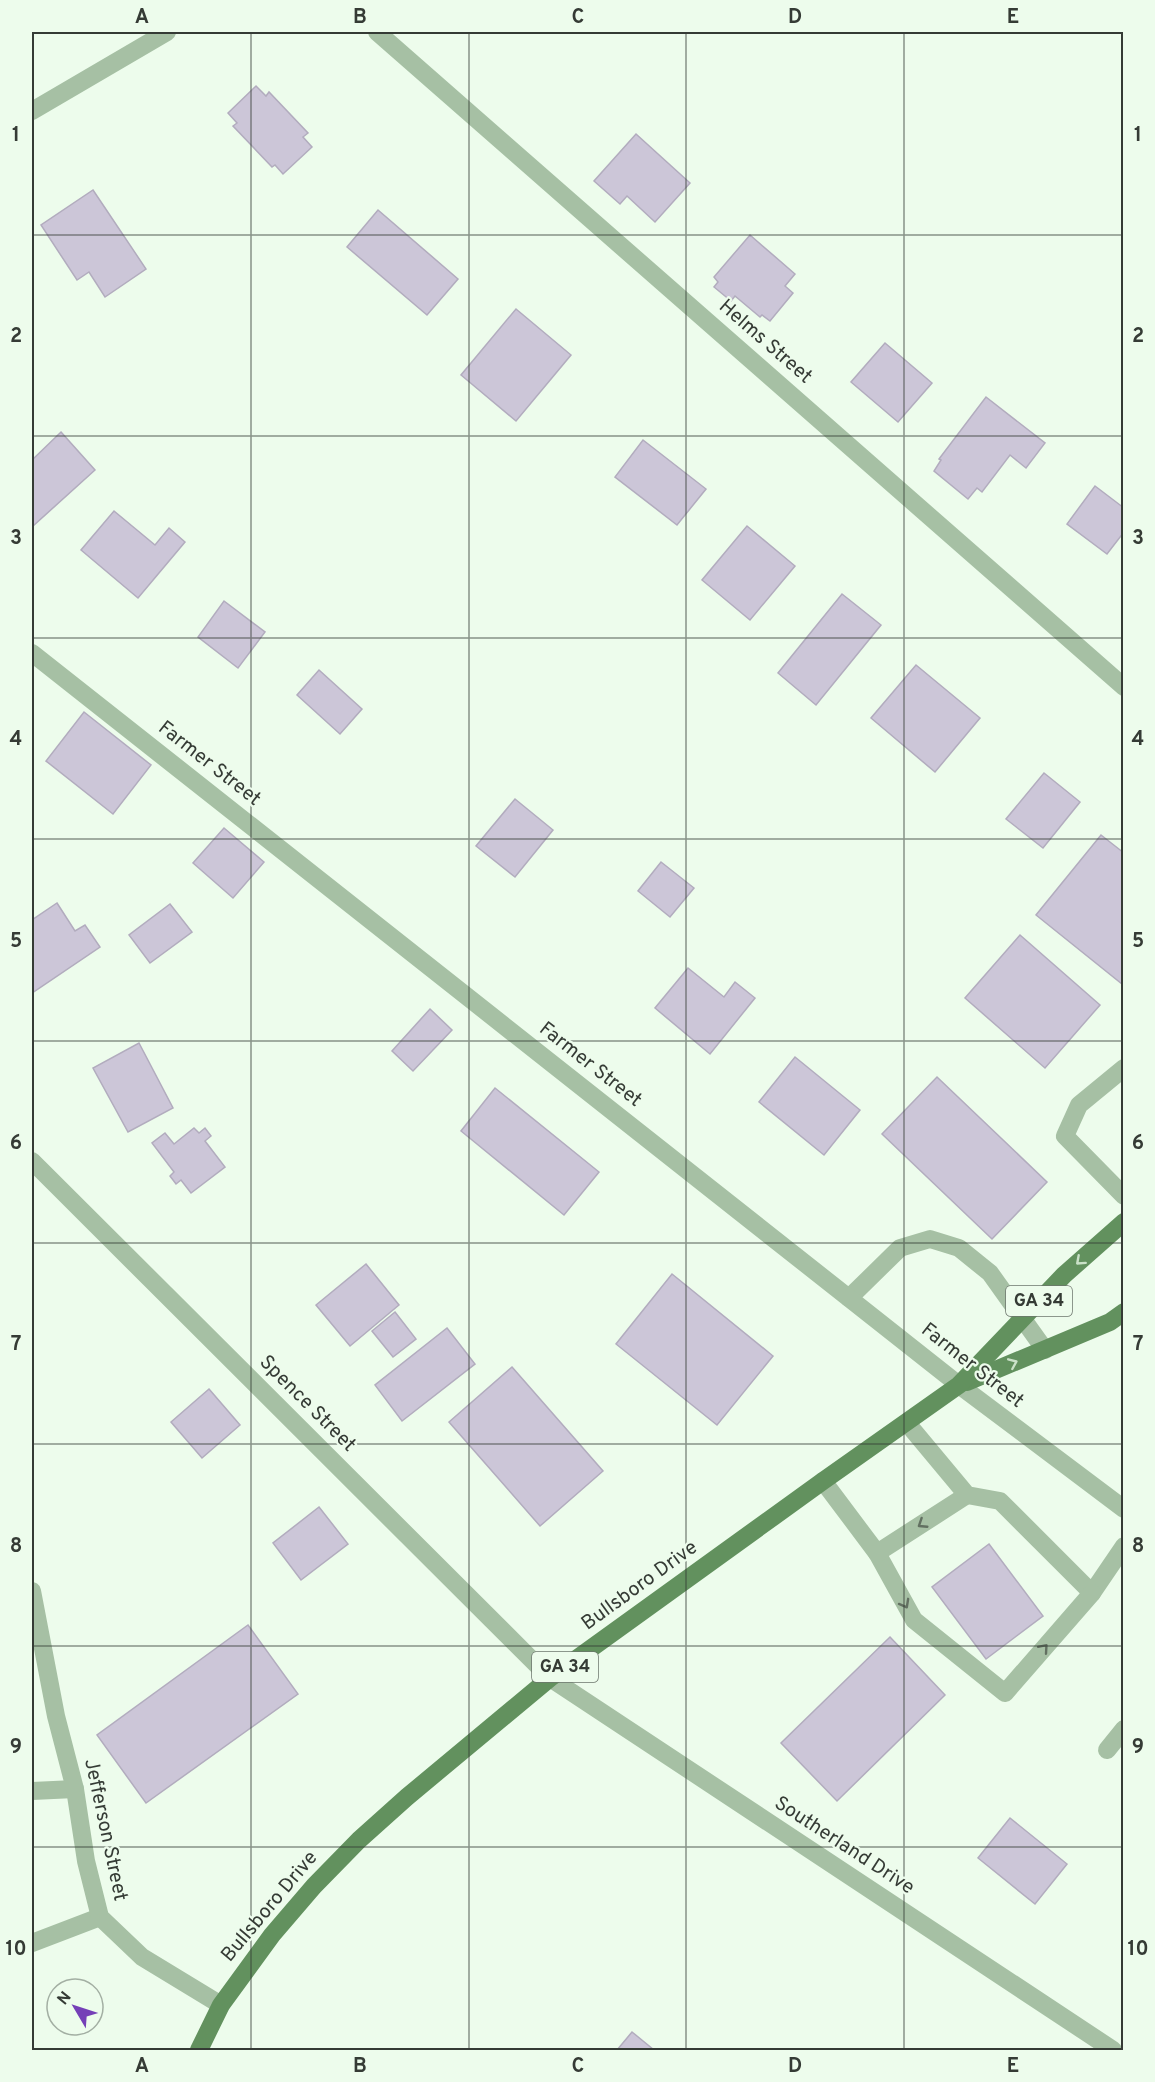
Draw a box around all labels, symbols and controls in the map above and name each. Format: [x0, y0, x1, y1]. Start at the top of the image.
text: A [135, 5, 149, 31]
text: B [353, 5, 367, 31]
text: C [572, 5, 584, 31]
text: D [788, 5, 802, 31]
text: E [1007, 5, 1019, 31]
text: 1 [12, 123, 20, 149]
text: 1 [1134, 123, 1142, 149]
street label: Helms Street [713, 294, 817, 390]
text: 2 [10, 324, 22, 350]
text: 2 [1132, 324, 1144, 350]
text: 3 [10, 526, 22, 552]
text: 3 [1132, 526, 1144, 552]
street label: Farmer Street [152, 716, 266, 812]
text: 4 [10, 727, 22, 753]
text: 4 [1132, 727, 1144, 753]
text: 5 [10, 929, 22, 955]
text: 5 [1132, 929, 1144, 955]
street label: Farmer Street [533, 1017, 647, 1113]
text: 6 [10, 1131, 22, 1157]
text: 6 [1132, 1131, 1144, 1157]
one-way arrow [1076, 1254, 1087, 1265]
road number: GA 34 [1006, 1286, 1072, 1316]
street label: Farmer Street [915, 1318, 1029, 1414]
text: 7 [11, 1332, 21, 1358]
text: 7 [1133, 1332, 1143, 1358]
street label: Spence Street [253, 1350, 361, 1458]
one-way arrow [1007, 1358, 1018, 1370]
one-way arrow [918, 1516, 928, 1528]
text: 8 [10, 1534, 22, 1560]
text: 8 [1132, 1534, 1144, 1560]
street label: Bullsboro Drive [577, 1535, 703, 1637]
one-way arrow [898, 1598, 909, 1608]
one-way arrow [1036, 1644, 1047, 1655]
road number: GA 34 [532, 1652, 598, 1682]
text: 9 [10, 1735, 22, 1761]
text: 9 [1132, 1735, 1144, 1761]
street label: Jefferson Street [77, 1756, 133, 1904]
street label: Southerland Drive [769, 1791, 919, 1901]
street label: Bullsboro Drive [216, 1846, 324, 1968]
text: 10 [5, 1937, 27, 1963]
text: 10 [1127, 1937, 1149, 1963]
north arrow [45, 1977, 105, 2037]
text: N [54, 1988, 76, 2010]
text: A [135, 2054, 149, 2080]
text: B [353, 2054, 367, 2080]
text: C [572, 2054, 584, 2080]
text: D [788, 2054, 802, 2080]
text: E [1007, 2054, 1019, 2080]

